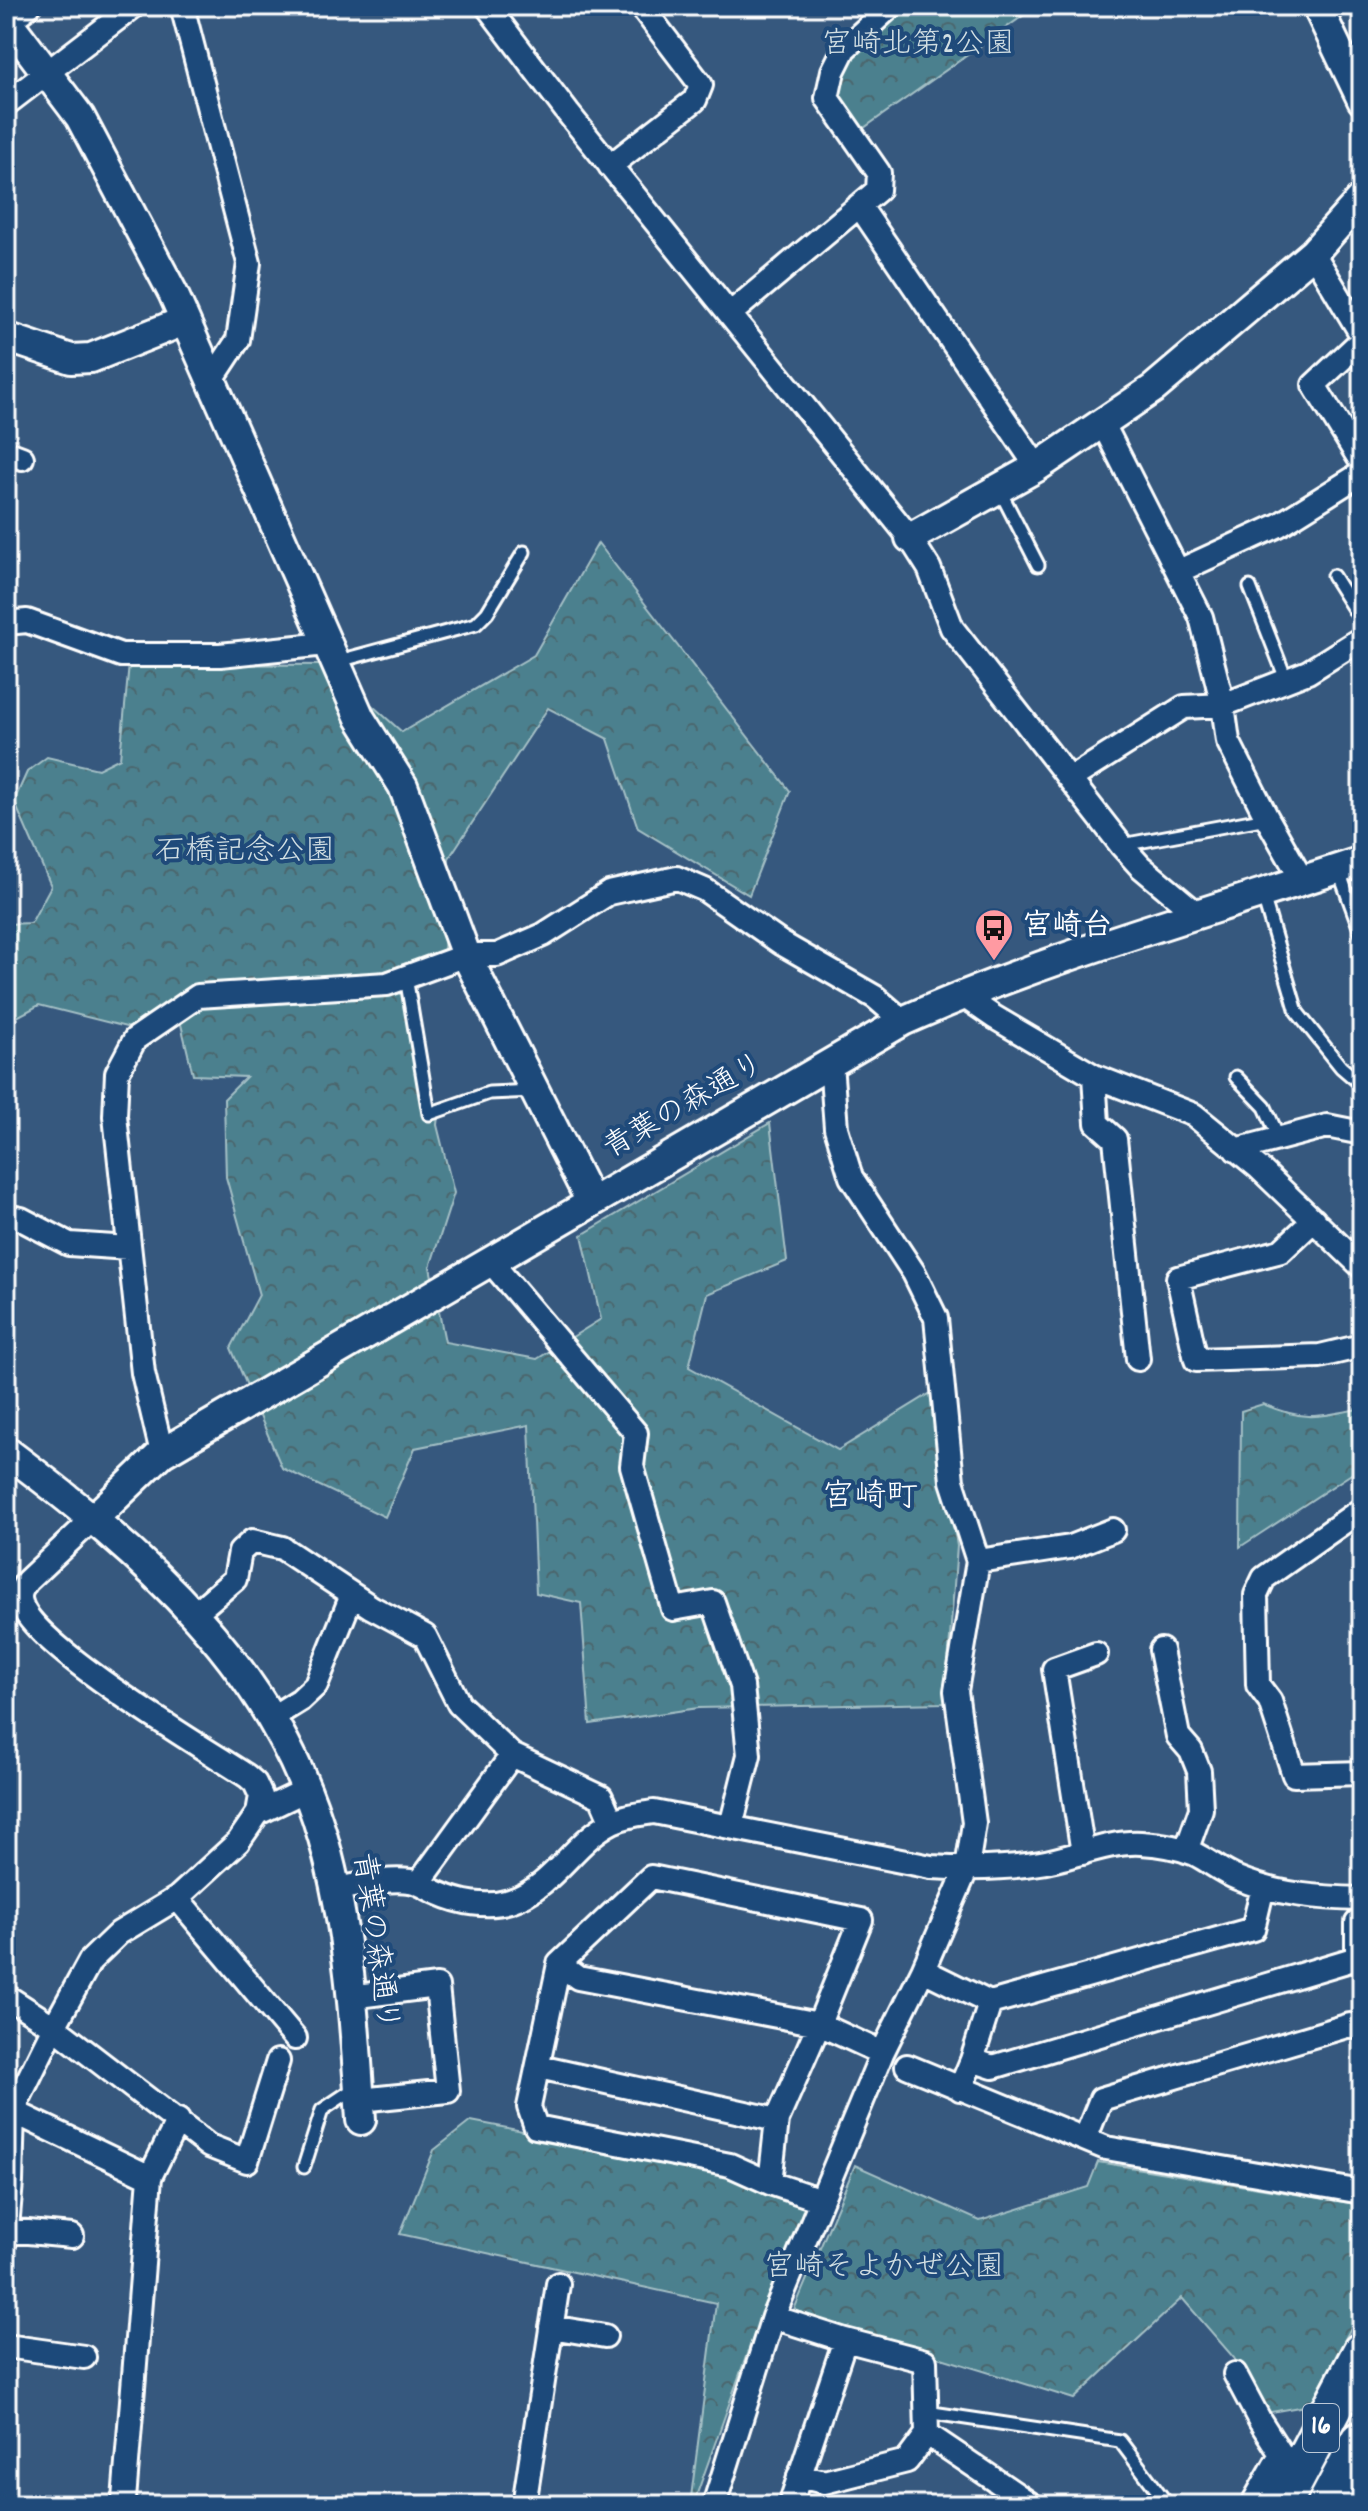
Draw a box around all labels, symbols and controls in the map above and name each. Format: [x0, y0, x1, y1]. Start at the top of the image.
park label: 宮崎北第2公園 [821, 25, 1015, 68]
park label: 石橋記念公園 [155, 832, 335, 875]
bus stop icon: 宮崎台 [973, 907, 1015, 962]
place label: 宮崎台 [1022, 907, 1112, 950]
street label: 青葉の森通り [596, 1044, 774, 1172]
district label: 宮崎町 [822, 1476, 918, 1522]
street label: 青葉の森通り [339, 1850, 407, 2034]
park label: 宮崎そよかぜ公園 [764, 2248, 1004, 2291]
road number: 16 [1303, 2404, 1339, 2452]

